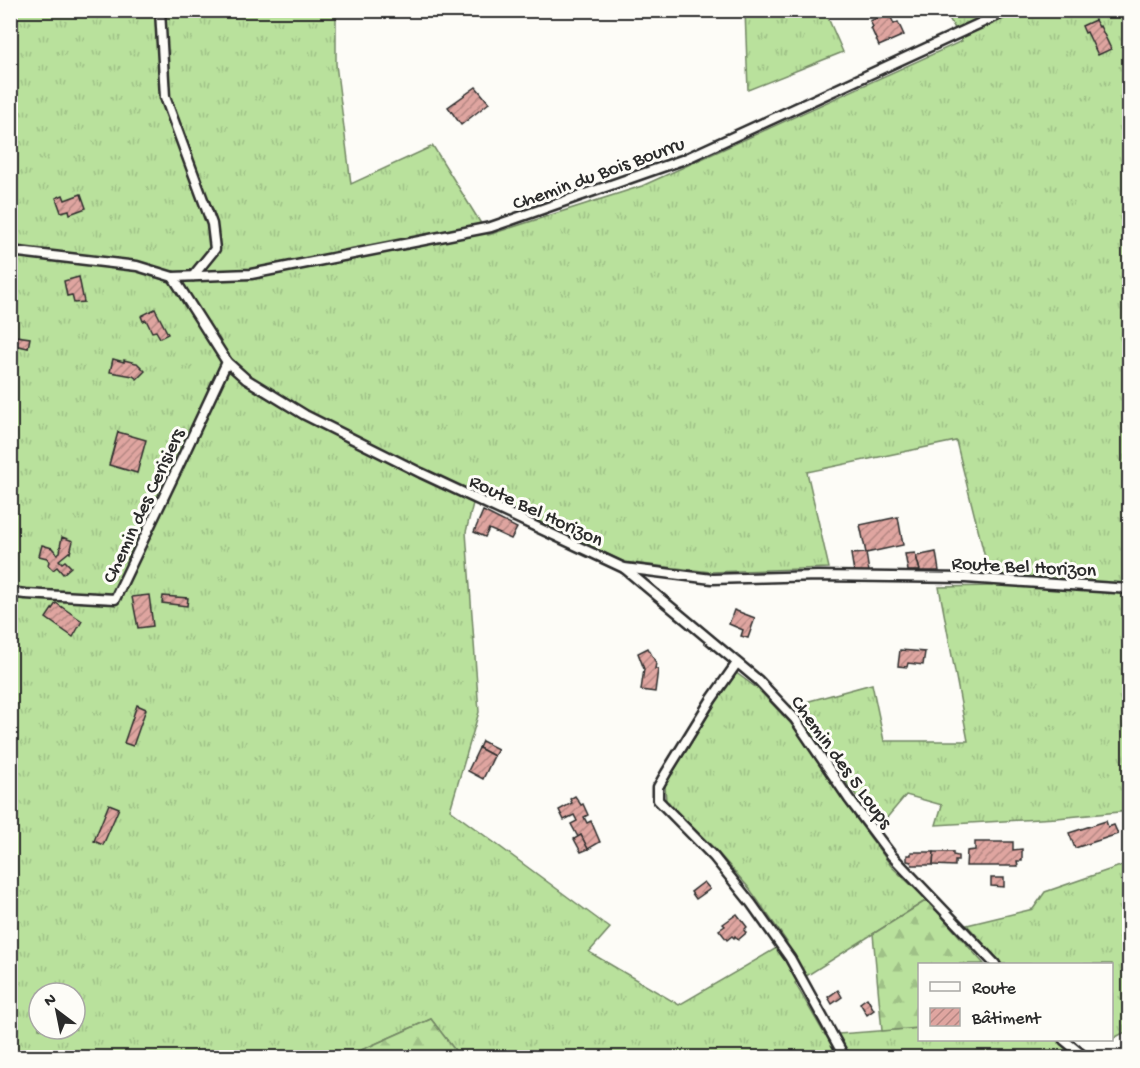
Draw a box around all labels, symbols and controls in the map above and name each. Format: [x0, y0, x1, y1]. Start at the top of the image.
street label: Chemin du Bois Bourru [510, 133, 689, 217]
street label: Chemin des Cerisiers [99, 425, 191, 587]
street label: Route Bel Horizon [465, 471, 607, 553]
street label: Route Bel Horizon [951, 553, 1097, 584]
street label: Chemin des 5 Loups [784, 692, 896, 834]
legend [918, 963, 1113, 1041]
text: Route [972, 979, 1017, 1000]
north arrow [27, 981, 87, 1041]
text: N [41, 990, 61, 1012]
text: Bâtiment [971, 1009, 1042, 1030]

